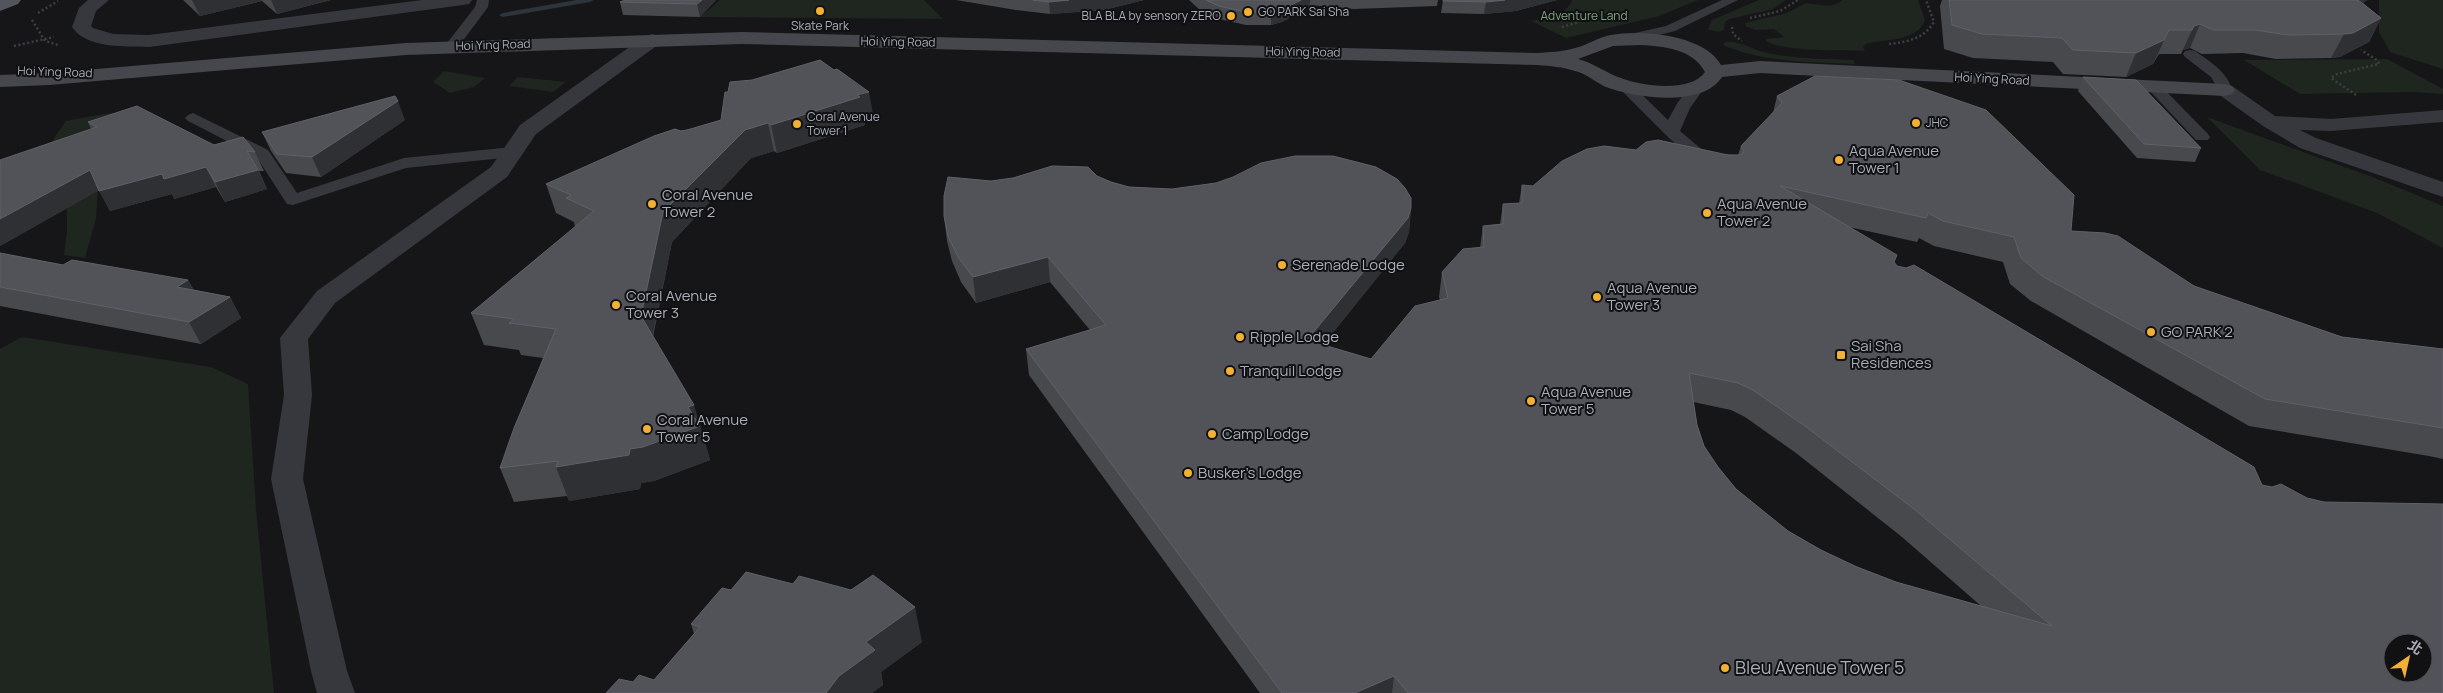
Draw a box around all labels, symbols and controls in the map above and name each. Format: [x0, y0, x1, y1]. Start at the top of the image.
place label: GO PARK Sai Sha [1258, 3, 1349, 20]
marker: Skate Park [814, 5, 826, 17]
marker: GO PARK Sai Sha [1242, 6, 1254, 18]
place label: BLA BLA by sensory ZERO [1081, 7, 1221, 24]
park label: Adventure Land [1540, 7, 1628, 24]
marker: BLA BLA by sensory ZERO [1225, 10, 1237, 22]
place label: Skate Park [791, 17, 850, 34]
street label: Hoi Ying Road [860, 32, 936, 51]
street label: Hoi Ying Road [455, 35, 531, 54]
street label: Hoi Ying Road [1265, 42, 1341, 61]
street label: Hoi Ying Road [17, 62, 93, 81]
street label: Hoi Ying Road [1954, 68, 2030, 89]
place label: Coral Avenue Tower 1 [807, 108, 880, 139]
place label: JHC [1926, 114, 1949, 131]
marker: JHC [1910, 117, 1922, 129]
marker: Coral Avenue Tower 1 [791, 118, 803, 130]
place label: Aqua Avenue Tower 1 [1849, 140, 1939, 178]
marker: Aqua Avenue Tower 1 [1833, 154, 1845, 166]
place label: Coral Avenue Tower 2 [662, 184, 753, 222]
place label: Aqua Avenue Tower 2 [1717, 193, 1807, 231]
marker: Coral Avenue Tower 2 [646, 198, 658, 210]
marker: Aqua Avenue Tower 2 [1701, 207, 1713, 219]
place label: Serenade Lodge [1292, 254, 1405, 275]
marker: Serenade Lodge [1276, 259, 1288, 271]
place label: Aqua Avenue Tower 3 [1607, 277, 1697, 315]
place label: Coral Avenue Tower 3 [626, 285, 717, 323]
marker: Aqua Avenue Tower 3 [1591, 291, 1603, 303]
marker: Coral Avenue Tower 3 [610, 299, 622, 311]
place label: GO PARK 2 [2161, 321, 2233, 342]
place label: Ripple Lodge [1250, 326, 1339, 347]
marker: GO PARK 2 [2145, 326, 2157, 338]
marker: Ripple Lodge [1234, 331, 1246, 343]
place label: Sai Sha Residences [1851, 335, 1932, 373]
marker: Sai Sha Residences [1835, 349, 1847, 361]
place label: Tranquil Lodge [1240, 360, 1342, 381]
marker: Tranquil Lodge [1224, 365, 1236, 377]
place label: Aqua Avenue Tower 5 [1541, 381, 1631, 419]
marker: Aqua Avenue Tower 5 [1525, 395, 1537, 407]
place label: Coral Avenue Tower 5 [657, 409, 748, 447]
marker: Coral Avenue Tower 5 [641, 423, 653, 435]
place label: Camp Lodge [1222, 423, 1309, 444]
marker: Camp Lodge [1206, 428, 1218, 440]
place label: Busker's Lodge [1198, 462, 1302, 483]
marker: Busker's Lodge [1182, 467, 1194, 479]
north arrow [2383, 633, 2433, 683]
text: 北 [2404, 635, 2427, 659]
place label: Bleu Avenue Tower 5 [1735, 655, 1904, 679]
marker: Bleu Avenue Tower 5 [1719, 662, 1731, 674]

